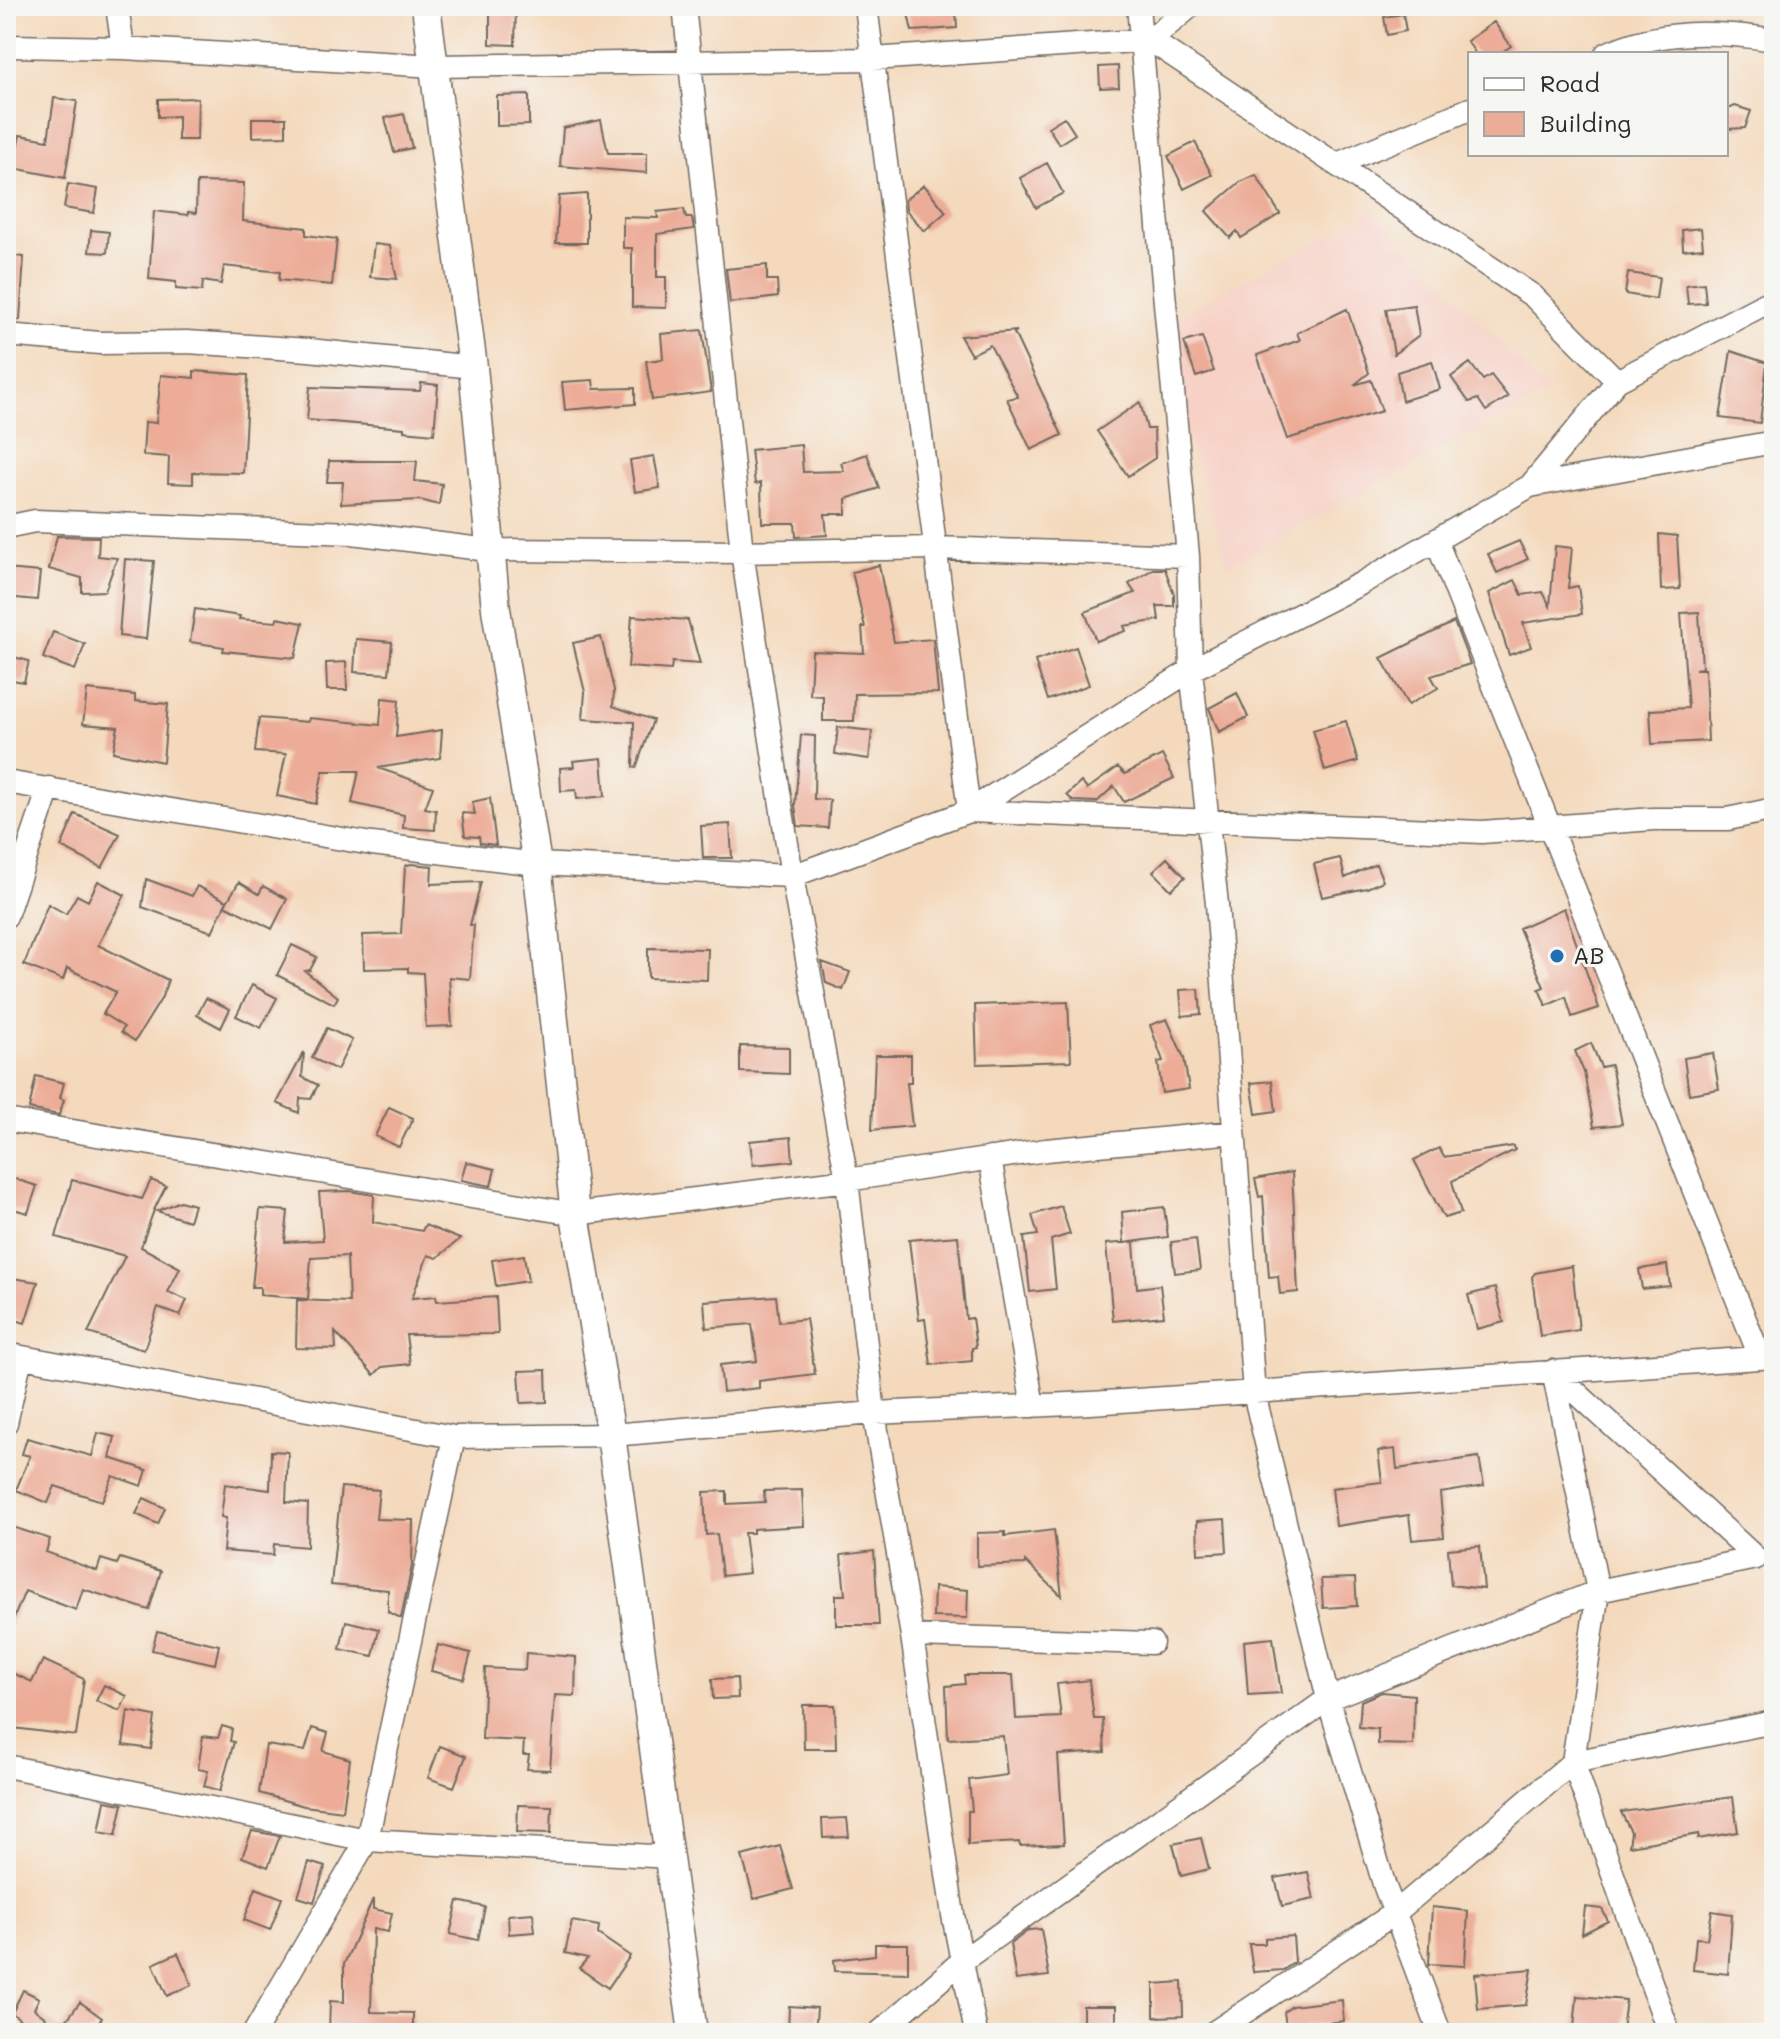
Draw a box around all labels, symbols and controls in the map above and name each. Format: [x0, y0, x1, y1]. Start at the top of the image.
legend [1468, 52, 1728, 156]
text: Road [1540, 67, 1600, 98]
text: Building [1540, 107, 1631, 138]
place label: AB [1573, 939, 1605, 970]
marker: AB [1548, 947, 1566, 965]

